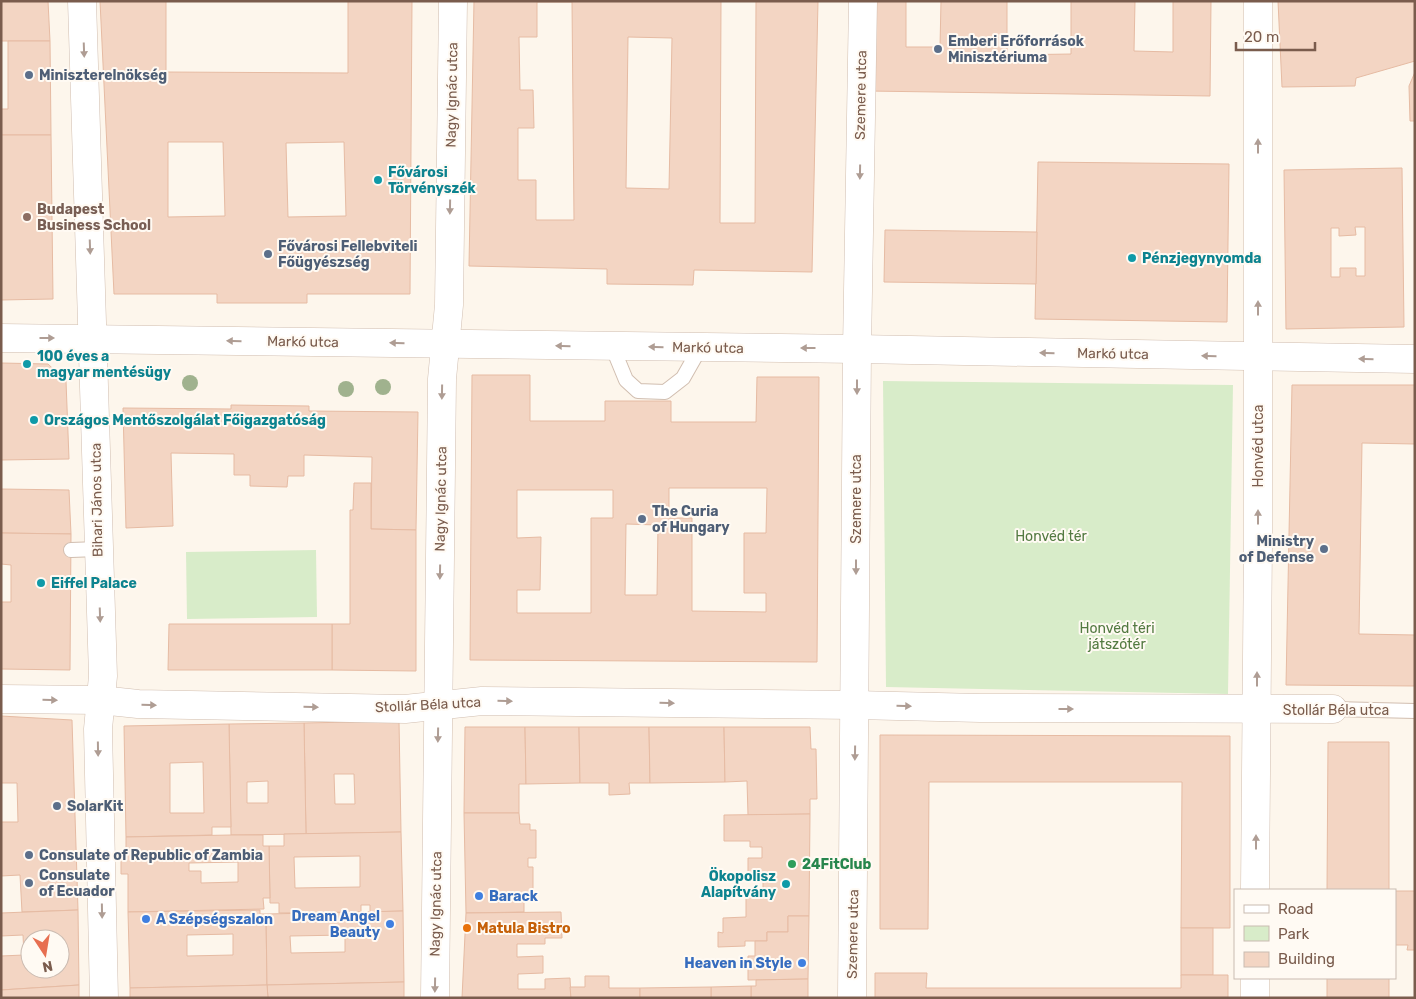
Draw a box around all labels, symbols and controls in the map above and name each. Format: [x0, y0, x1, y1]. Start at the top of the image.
scale bar [1236, 20, 1315, 52]
text: 20 m [1244, 28, 1279, 46]
place label: Emberi Erőforrások Minisztériuma [948, 33, 1085, 66]
one-way arrow [80, 42, 88, 58]
street label: Nagy Ignác utca [443, 42, 461, 148]
marker: Emberi Erőforrások Minisztériuma [932, 43, 944, 55]
street label: Szemere utca [852, 50, 870, 140]
place label: Miniszterelnökség [39, 67, 167, 84]
marker: Miniszterelnökség [23, 69, 35, 81]
one-way arrow [1253, 138, 1261, 154]
place label: Fővárosi Törvényszék [388, 164, 476, 197]
one-way arrow [855, 165, 863, 181]
marker: Fővárosi Törvényszék [372, 174, 384, 186]
one-way arrow [446, 200, 454, 216]
place label: Budapest Business School [37, 201, 151, 234]
marker: Budapest Business School [21, 211, 33, 223]
place label: Fővárosi Fellebviteli Főügyészség [278, 238, 418, 271]
one-way arrow [86, 240, 94, 256]
marker: Fővárosi Fellebviteli Főügyészség [262, 248, 274, 260]
place label: Pénzjegynyomda [1142, 250, 1262, 267]
marker: Pénzjegynyomda [1126, 252, 1138, 264]
one-way arrow [1254, 300, 1262, 316]
street label: Markó utca [267, 333, 339, 351]
one-way arrow [39, 334, 55, 342]
one-way arrow [226, 336, 242, 344]
one-way arrow [388, 339, 404, 347]
street label: Markó utca [672, 339, 744, 357]
one-way arrow [555, 341, 571, 349]
one-way arrow [648, 343, 664, 351]
one-way arrow [800, 344, 816, 352]
street label: Markó utca [1077, 345, 1149, 363]
place label: 100 éves a magyar mentésügy [37, 348, 172, 381]
one-way arrow [1038, 348, 1054, 356]
one-way arrow [1201, 352, 1217, 360]
one-way arrow [1358, 354, 1374, 362]
marker: 100 éves a magyar mentésügy [21, 358, 33, 370]
one-way arrow [853, 380, 861, 396]
one-way arrow [438, 385, 446, 401]
street label: Honvéd utca [1250, 405, 1267, 487]
place label: Országos Mentőszolgálat Főigazgatóság [44, 412, 326, 429]
marker: Országos Mentőszolgálat Főigazgatóság [28, 414, 40, 426]
street label: Bihari János utca [88, 443, 106, 557]
street label: Nagy Ignác utca [432, 446, 450, 552]
street label: Szemere utca [848, 454, 865, 544]
place label: The Curia of Hungary [652, 503, 730, 536]
one-way arrow [1254, 508, 1262, 524]
marker: The Curia of Hungary [636, 513, 648, 525]
park label: Honvéd tér [1015, 528, 1088, 545]
place label: Ministry of Defense [1239, 533, 1315, 566]
marker: Ministry of Defense [1318, 543, 1330, 555]
one-way arrow [852, 560, 860, 576]
one-way arrow [436, 565, 444, 581]
place label: Eiffel Palace [51, 575, 137, 592]
marker: Eiffel Palace [35, 577, 47, 589]
one-way arrow [97, 607, 105, 623]
park label: Honvéd téri játszótér [1079, 620, 1155, 653]
one-way arrow [1253, 671, 1261, 687]
street label: Stollár Béla utca [374, 694, 482, 716]
one-way arrow [42, 696, 58, 704]
one-way arrow [497, 698, 513, 706]
one-way arrow [659, 699, 675, 707]
one-way arrow [141, 701, 157, 709]
one-way arrow [896, 702, 912, 710]
street label: Stollár Béla utca [1283, 702, 1389, 719]
one-way arrow [304, 703, 320, 711]
one-way arrow [1058, 705, 1074, 713]
one-way arrow [434, 727, 442, 743]
one-way arrow [95, 741, 103, 757]
one-way arrow [850, 746, 858, 762]
place label: SolarKit [67, 798, 124, 815]
marker: SolarKit [51, 800, 63, 812]
one-way arrow [1252, 833, 1260, 849]
place label: Consulate of Republic of Zambia [39, 847, 263, 864]
marker: Consulate of Republic of Zambia [23, 849, 35, 861]
street label: Nagy Ignác utca [427, 851, 445, 957]
place label: 24FitClub [802, 856, 872, 873]
marker: 24FitClub [786, 858, 798, 870]
place label: Consulate of Ecuador [39, 867, 115, 900]
place label: Ökopolisz Alapítvány [701, 867, 777, 901]
marker: Consulate of Ecuador [23, 877, 35, 889]
marker: Ökopolisz Alapítvány [780, 878, 792, 890]
place label: Barack [489, 888, 539, 905]
street label: Szemere utca [844, 889, 862, 979]
legend [1234, 889, 1396, 979]
marker: Barack [473, 890, 485, 902]
text: Road [1278, 900, 1314, 918]
one-way arrow [99, 904, 107, 920]
place label: Dream Angel Beauty [291, 908, 381, 941]
place label: A Szépségszalon [156, 911, 273, 928]
marker: A Szépségszalon [140, 913, 152, 925]
marker: Dream Angel Beauty [384, 918, 396, 930]
place label: Matula Bistro [477, 920, 571, 937]
marker: Matula Bistro [461, 922, 473, 934]
text: Park [1278, 925, 1309, 943]
north arrow [20, 929, 70, 979]
text: Building [1278, 950, 1335, 968]
place label: Heaven in Style [684, 955, 792, 972]
text: N [41, 957, 54, 976]
marker: Heaven in Style [796, 957, 808, 969]
one-way arrow [431, 977, 439, 993]

